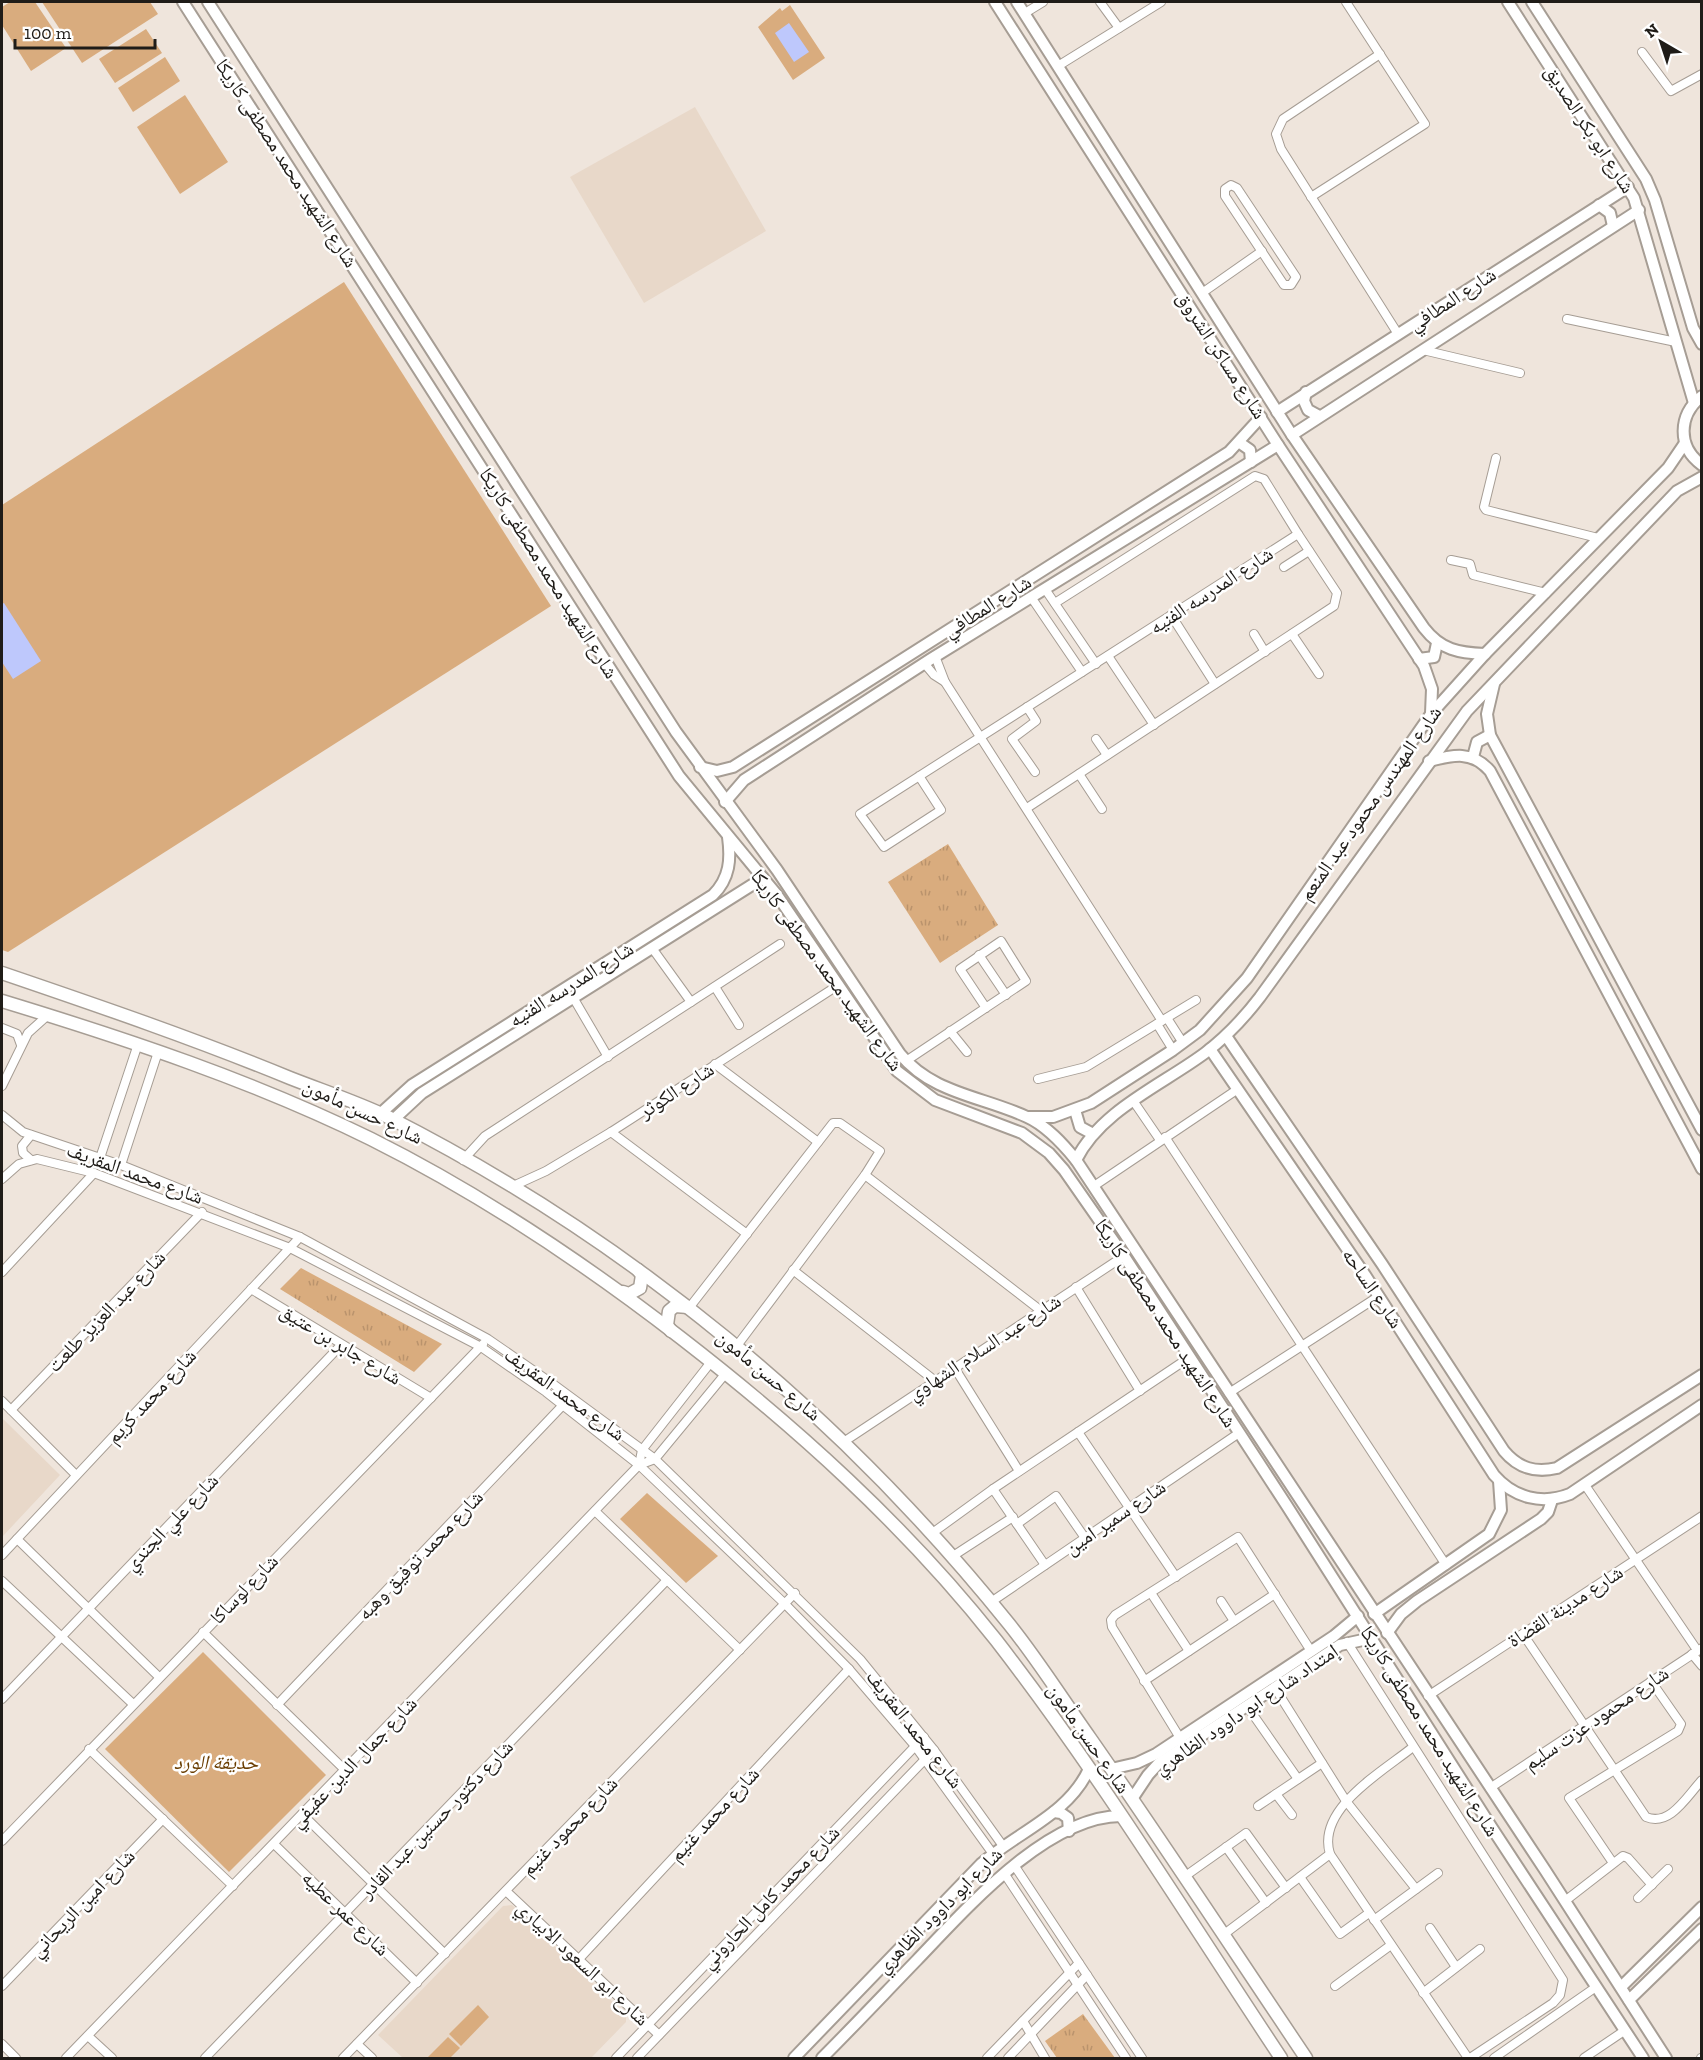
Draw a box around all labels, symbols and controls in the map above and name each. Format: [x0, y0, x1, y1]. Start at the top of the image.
scale bar [15, 12, 154, 50]
north arrow [1631, 12, 1691, 72]
text: N [1641, 20, 1663, 42]
text: 100 m [24, 22, 72, 44]
street label: شارع الشهيد محمد مصطفى كاريكا [210, 54, 363, 272]
street label: شارع ابو بكر الصديق [1539, 61, 1640, 198]
street label: شارع المطافي [1404, 262, 1503, 340]
street label: شارع مساكن الشروق [1171, 287, 1272, 424]
street label: شارع الشهيد محمد مصطفى كاريكا [473, 463, 624, 683]
street label: شارع المدرسه الفنيه [1145, 541, 1278, 640]
street label: شارع المطافي [938, 569, 1038, 646]
street label: شارع المهندس محمود عبد المنعم [1294, 701, 1448, 906]
street label: شارع الشهيد محمد مصطفى كاريكا [745, 864, 908, 1076]
street label: شارع المدرسه الفنيه [504, 936, 638, 1033]
street label: شارع الكوثر [633, 1057, 719, 1125]
street label: شارع حسن مأمون [299, 1073, 427, 1150]
street label: شارع محمد المقريف [63, 1137, 207, 1210]
street label: شارع الشهيد محمد مصطفى كاريكا [1089, 1214, 1242, 1432]
street label: شارع الساحه [1337, 1243, 1409, 1333]
street label: شارع عبد العزيز طلعت [42, 1245, 171, 1378]
street label: شارع عبد السلام الشهاوي [903, 1288, 1067, 1409]
street label: شارع جابر بن عتيق [275, 1298, 406, 1391]
street label: شارع حسن مأمون [711, 1324, 826, 1426]
street label: شارع محمد المقريف [499, 1342, 630, 1447]
street label: شارع محمد كريم [101, 1344, 203, 1450]
street label: شارع علي الجندي [119, 1468, 226, 1578]
street label: شارع سمير امين [1060, 1474, 1171, 1560]
street label: شارع محمد توفيق وهبه [352, 1485, 489, 1625]
street label: شارع لوساكا [205, 1549, 284, 1630]
street label: شارع مدينة القضاة [1503, 1560, 1628, 1653]
street label: شارع الشهيد محمد مصطفى كاريكا [1354, 1621, 1505, 1841]
street label: إمتداد شارع ابو داوود الظاهري [1149, 1638, 1345, 1783]
street label: شارع محمود عزت سليم [1519, 1661, 1674, 1777]
street label: شارع محمد المقريف [861, 1665, 969, 1794]
street label: شارع حسن مأمون [1041, 1678, 1136, 1798]
street label: شارع جمال الدين عفيفي [284, 1691, 425, 1835]
street label: شارع دكتور حسنين عبد القادر [353, 1735, 519, 1905]
park label: حديقة الورد [174, 1750, 259, 1774]
street label: شارع محمد غنيم [664, 1762, 765, 1868]
street label: شارع محمود غنيم [516, 1771, 624, 1882]
street label: شارع محمد كامل الحاروني [695, 1820, 847, 1976]
street label: شارع ابو داوود الظاهري [871, 1842, 1010, 1981]
street label: شارع امين الريحاني [24, 1844, 143, 1965]
street label: شارع عمر عطيه [297, 1865, 395, 1961]
street label: شارع ابو السعود الابياري [509, 1895, 654, 2034]

